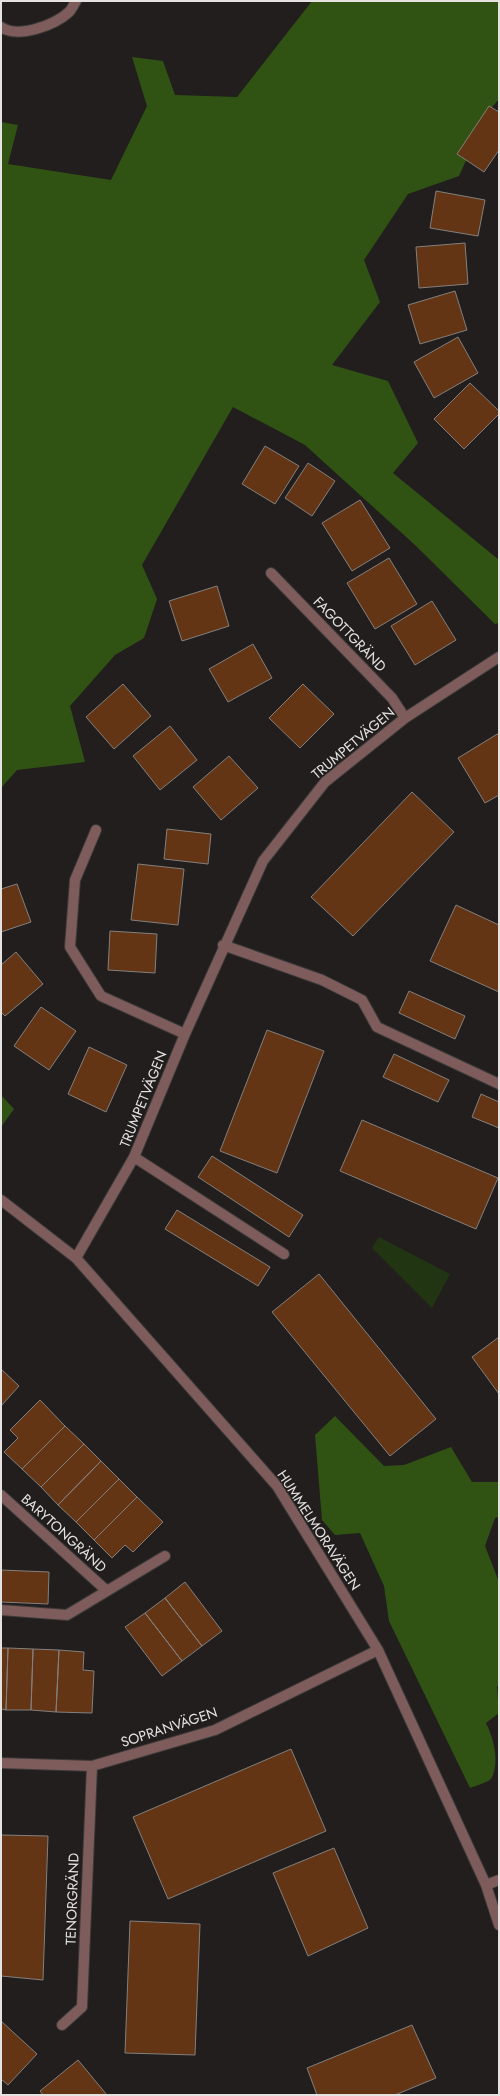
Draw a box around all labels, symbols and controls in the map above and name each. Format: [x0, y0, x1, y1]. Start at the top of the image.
street label: FAGOTTGRÄND [309, 592, 391, 676]
street label: TRUMPETVÄGEN [307, 702, 399, 784]
street label: TRUMPETVÄGEN [114, 1048, 172, 1150]
street label: HUMMELMORAVÄGEN [273, 1466, 365, 1594]
street label: BARYTONGRÄND [17, 1489, 111, 1577]
street label: SOPRANVÄGEN [118, 1702, 220, 1752]
street label: TENORGRÄND [60, 1853, 84, 1945]

